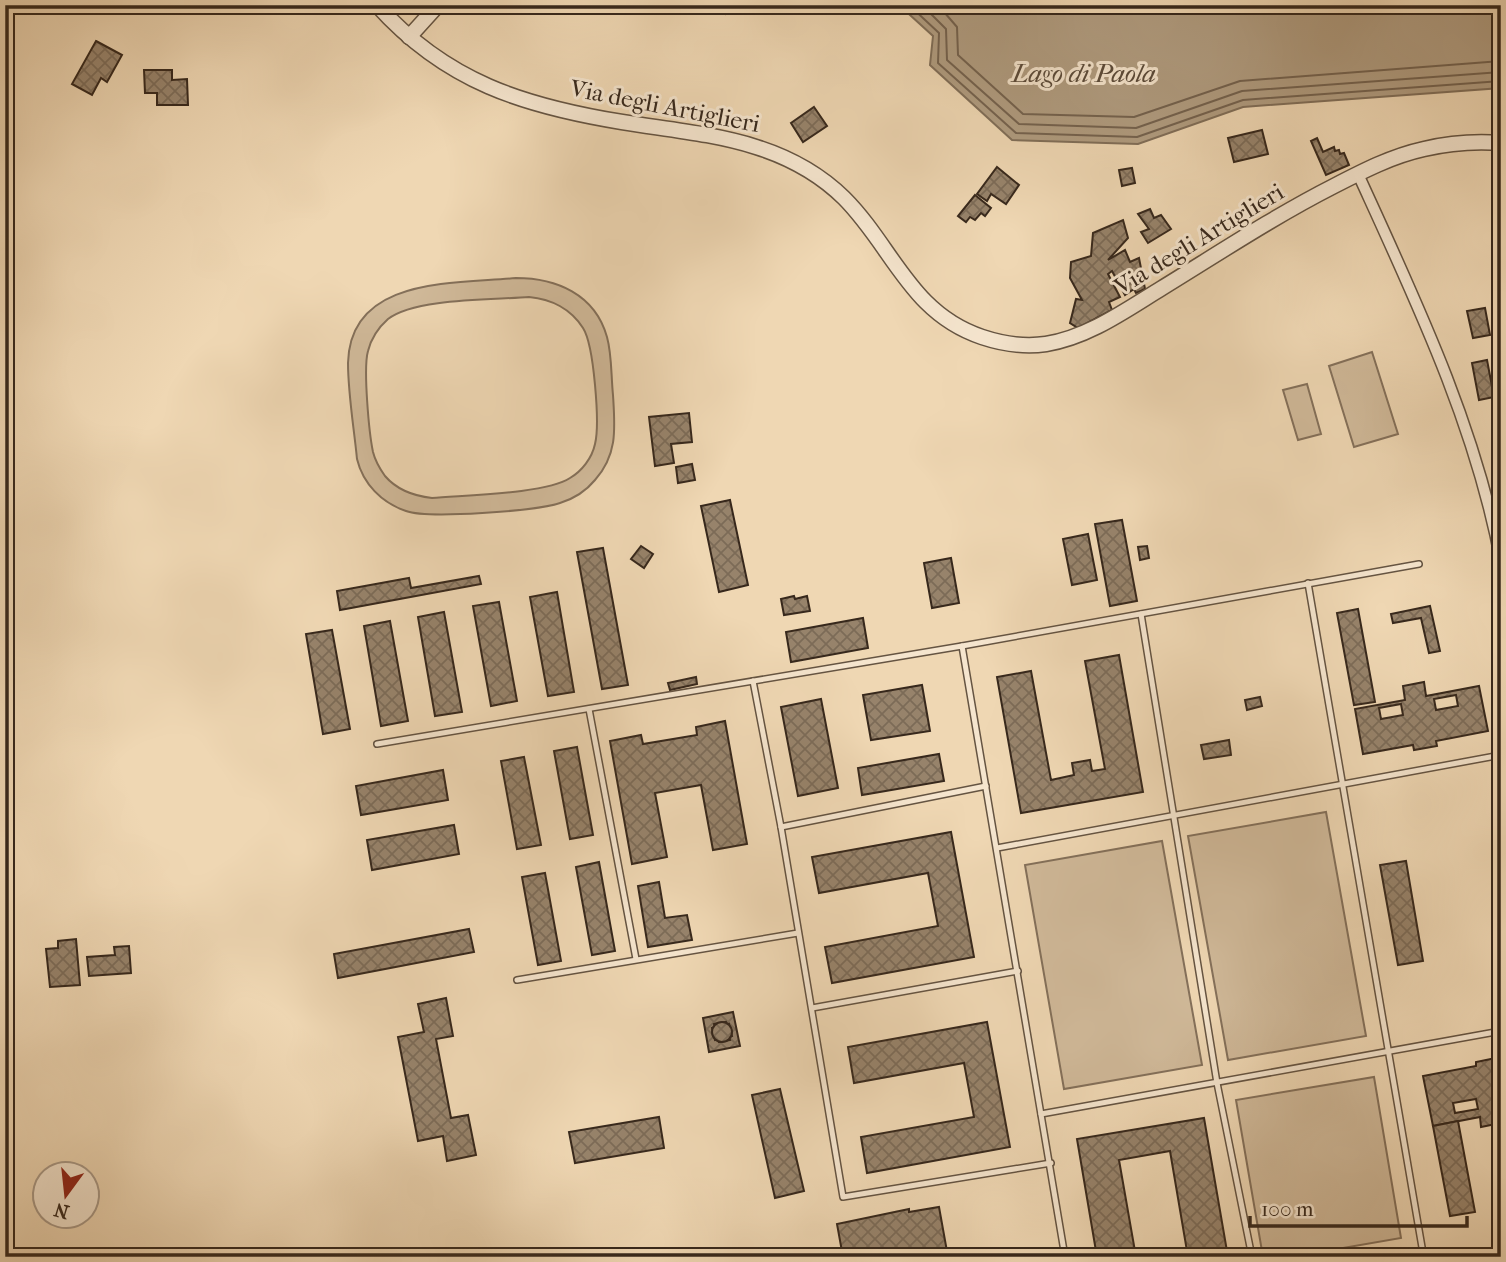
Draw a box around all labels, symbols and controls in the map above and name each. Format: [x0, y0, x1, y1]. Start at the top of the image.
water label: Lago di Paola [1010, 58, 1156, 89]
street label: Via degli Artiglieri [567, 74, 762, 138]
street label: Via degli Artiglieri [1108, 177, 1289, 301]
north arrow [32, 1160, 102, 1230]
scale bar [1250, 1185, 1468, 1229]
text: 100 m [1261, 1197, 1314, 1221]
text: N [51, 1198, 72, 1223]

